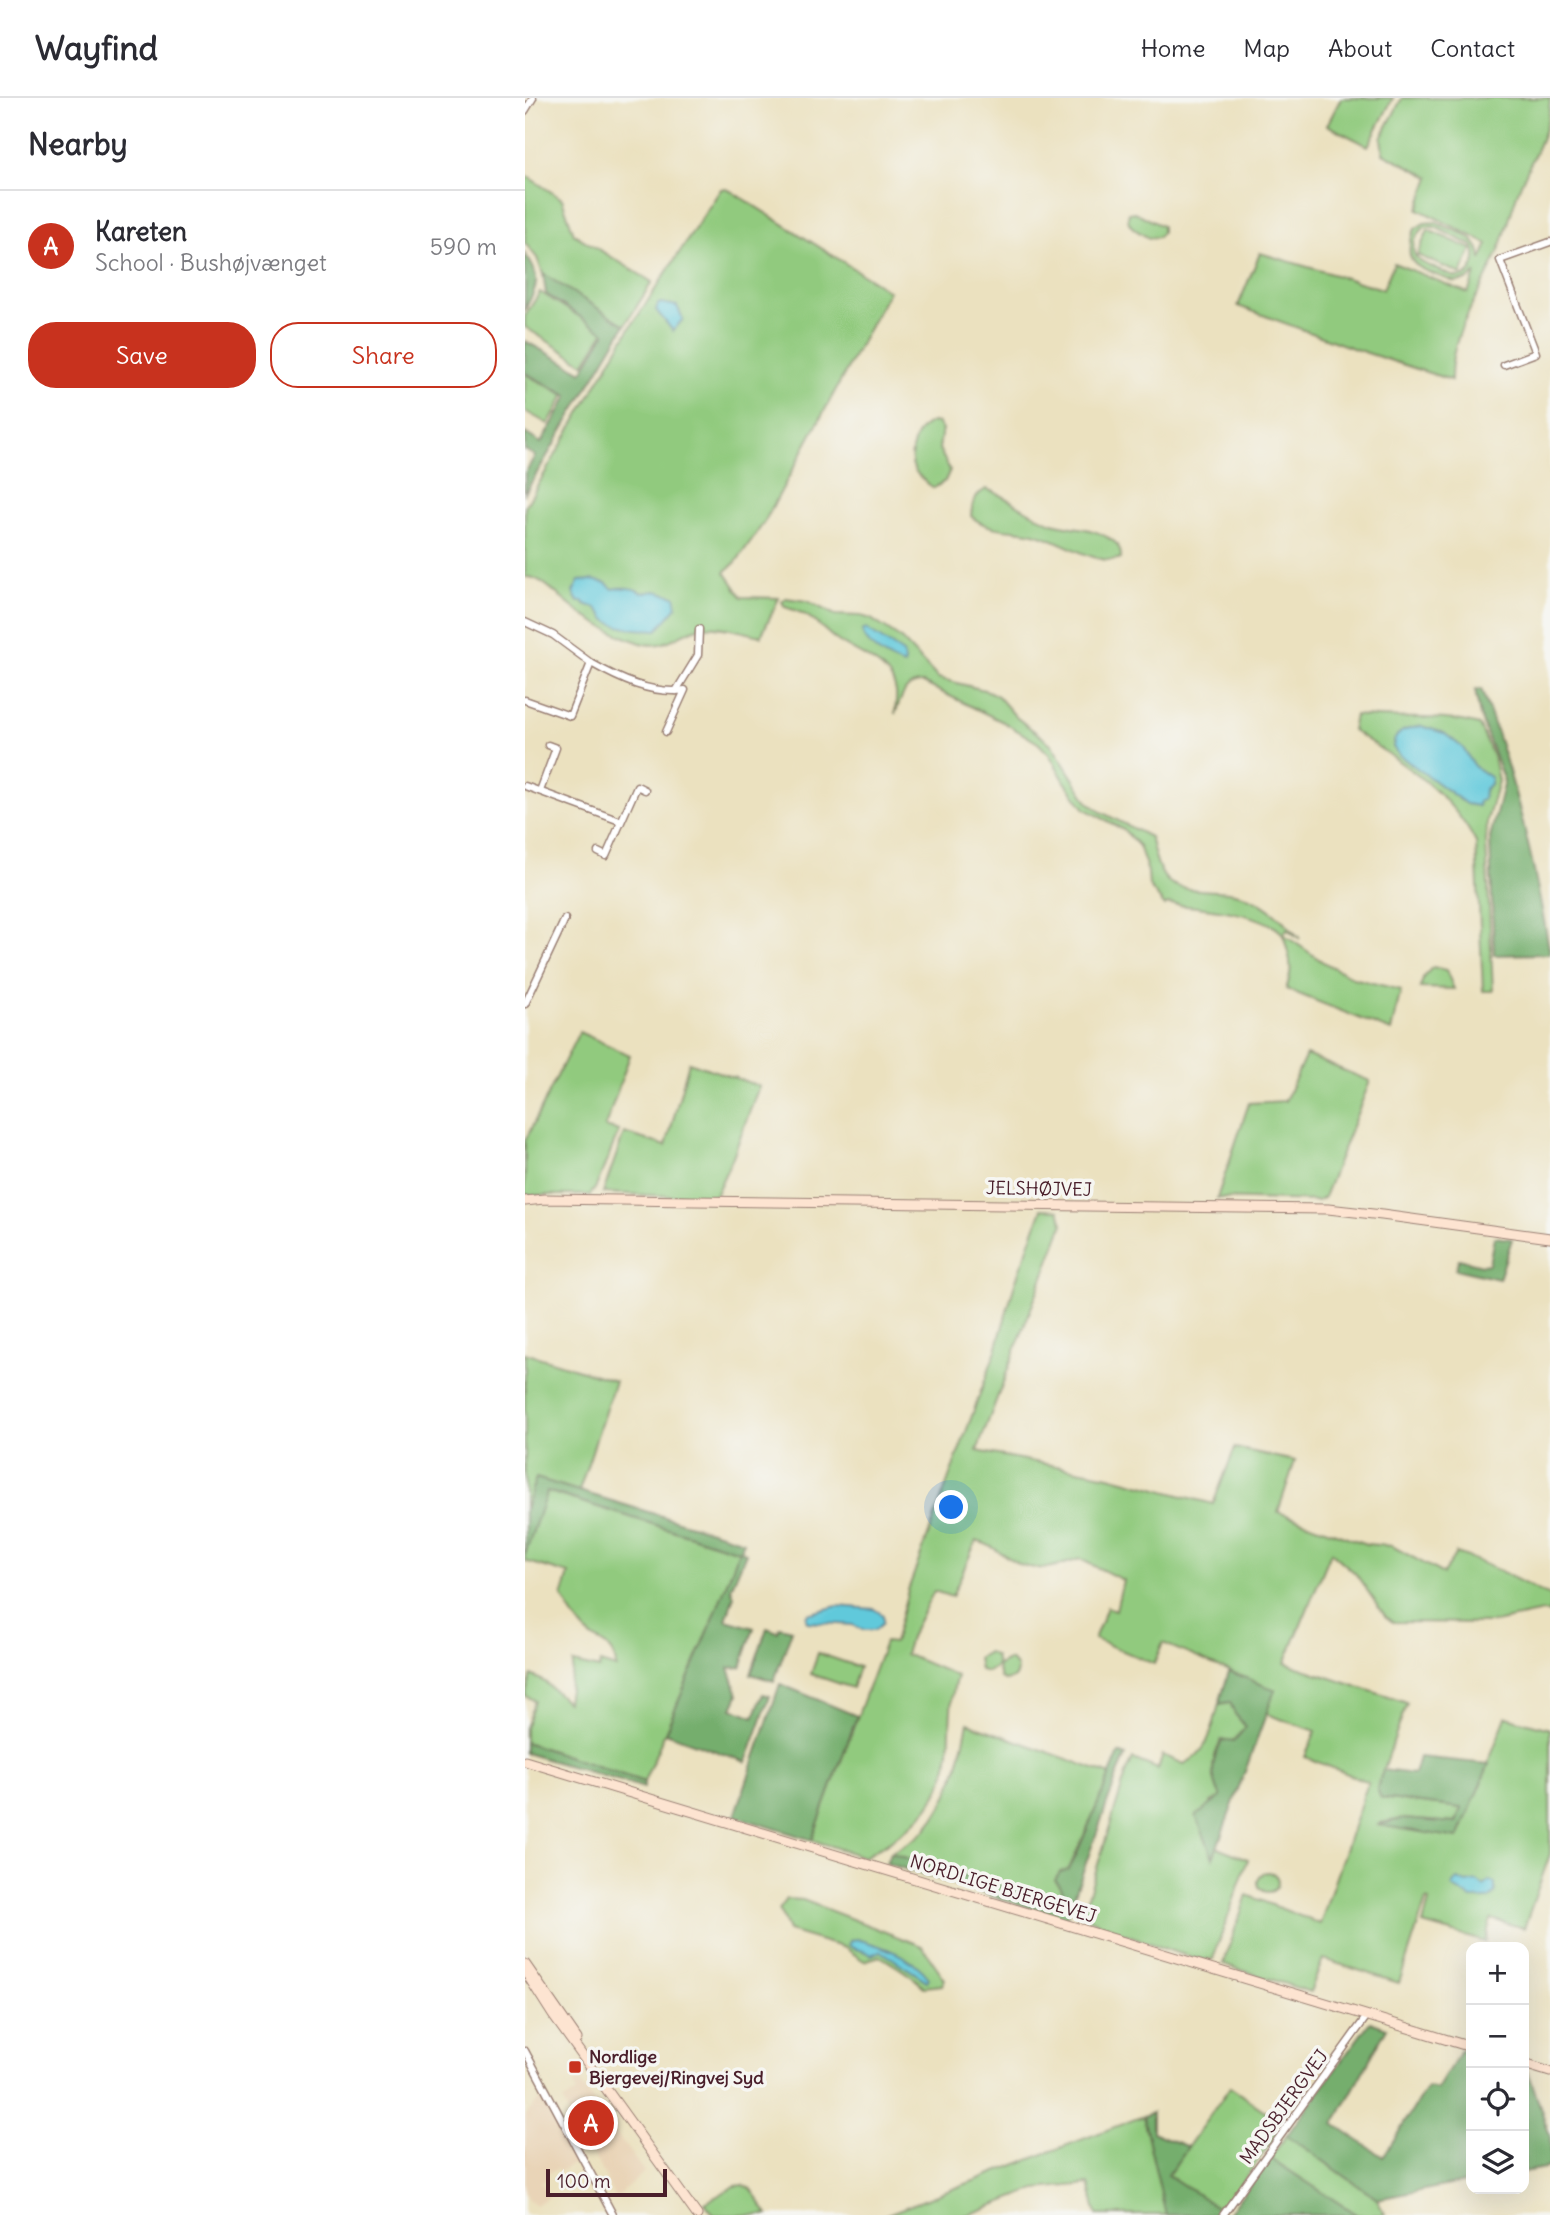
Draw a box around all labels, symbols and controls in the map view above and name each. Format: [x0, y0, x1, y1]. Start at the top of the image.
text: Wayfind [35, 27, 158, 69]
text: Home [1141, 33, 1205, 63]
text: Map [1243, 33, 1290, 63]
text: About [1328, 33, 1392, 63]
text: Contact [1430, 33, 1515, 63]
text: Nearby [28, 125, 128, 163]
text: Kareten [95, 215, 187, 248]
text: A [44, 232, 58, 261]
text: 590 m [430, 232, 497, 261]
text: School · Bushøjvænget [95, 248, 327, 277]
button: Save [28, 322, 256, 388]
button: Share [270, 322, 497, 388]
street label: JELSHØJVEJ [986, 1176, 1092, 1201]
your location [934, 1490, 968, 1524]
street label: NORDLIGE BJERGEVEJ [907, 1849, 1099, 1928]
map controls [1466, 1942, 1529, 2194]
button: + [1466, 1942, 1529, 2005]
button: − [1466, 2005, 1529, 2068]
place label: Nordlige Bjergevej/Ringvej Syd [589, 2045, 764, 2089]
street label: MADSBJERGVEJ [1234, 2045, 1333, 2168]
marker: Nordlige Bjergevej/Ringvej Syd [567, 2059, 583, 2075]
button: locate [1466, 2068, 1529, 2131]
pin: A [568, 2097, 614, 2149]
button: layers [1466, 2131, 1529, 2194]
scale bar [546, 2166, 667, 2198]
text: 100 m [557, 2169, 611, 2193]

